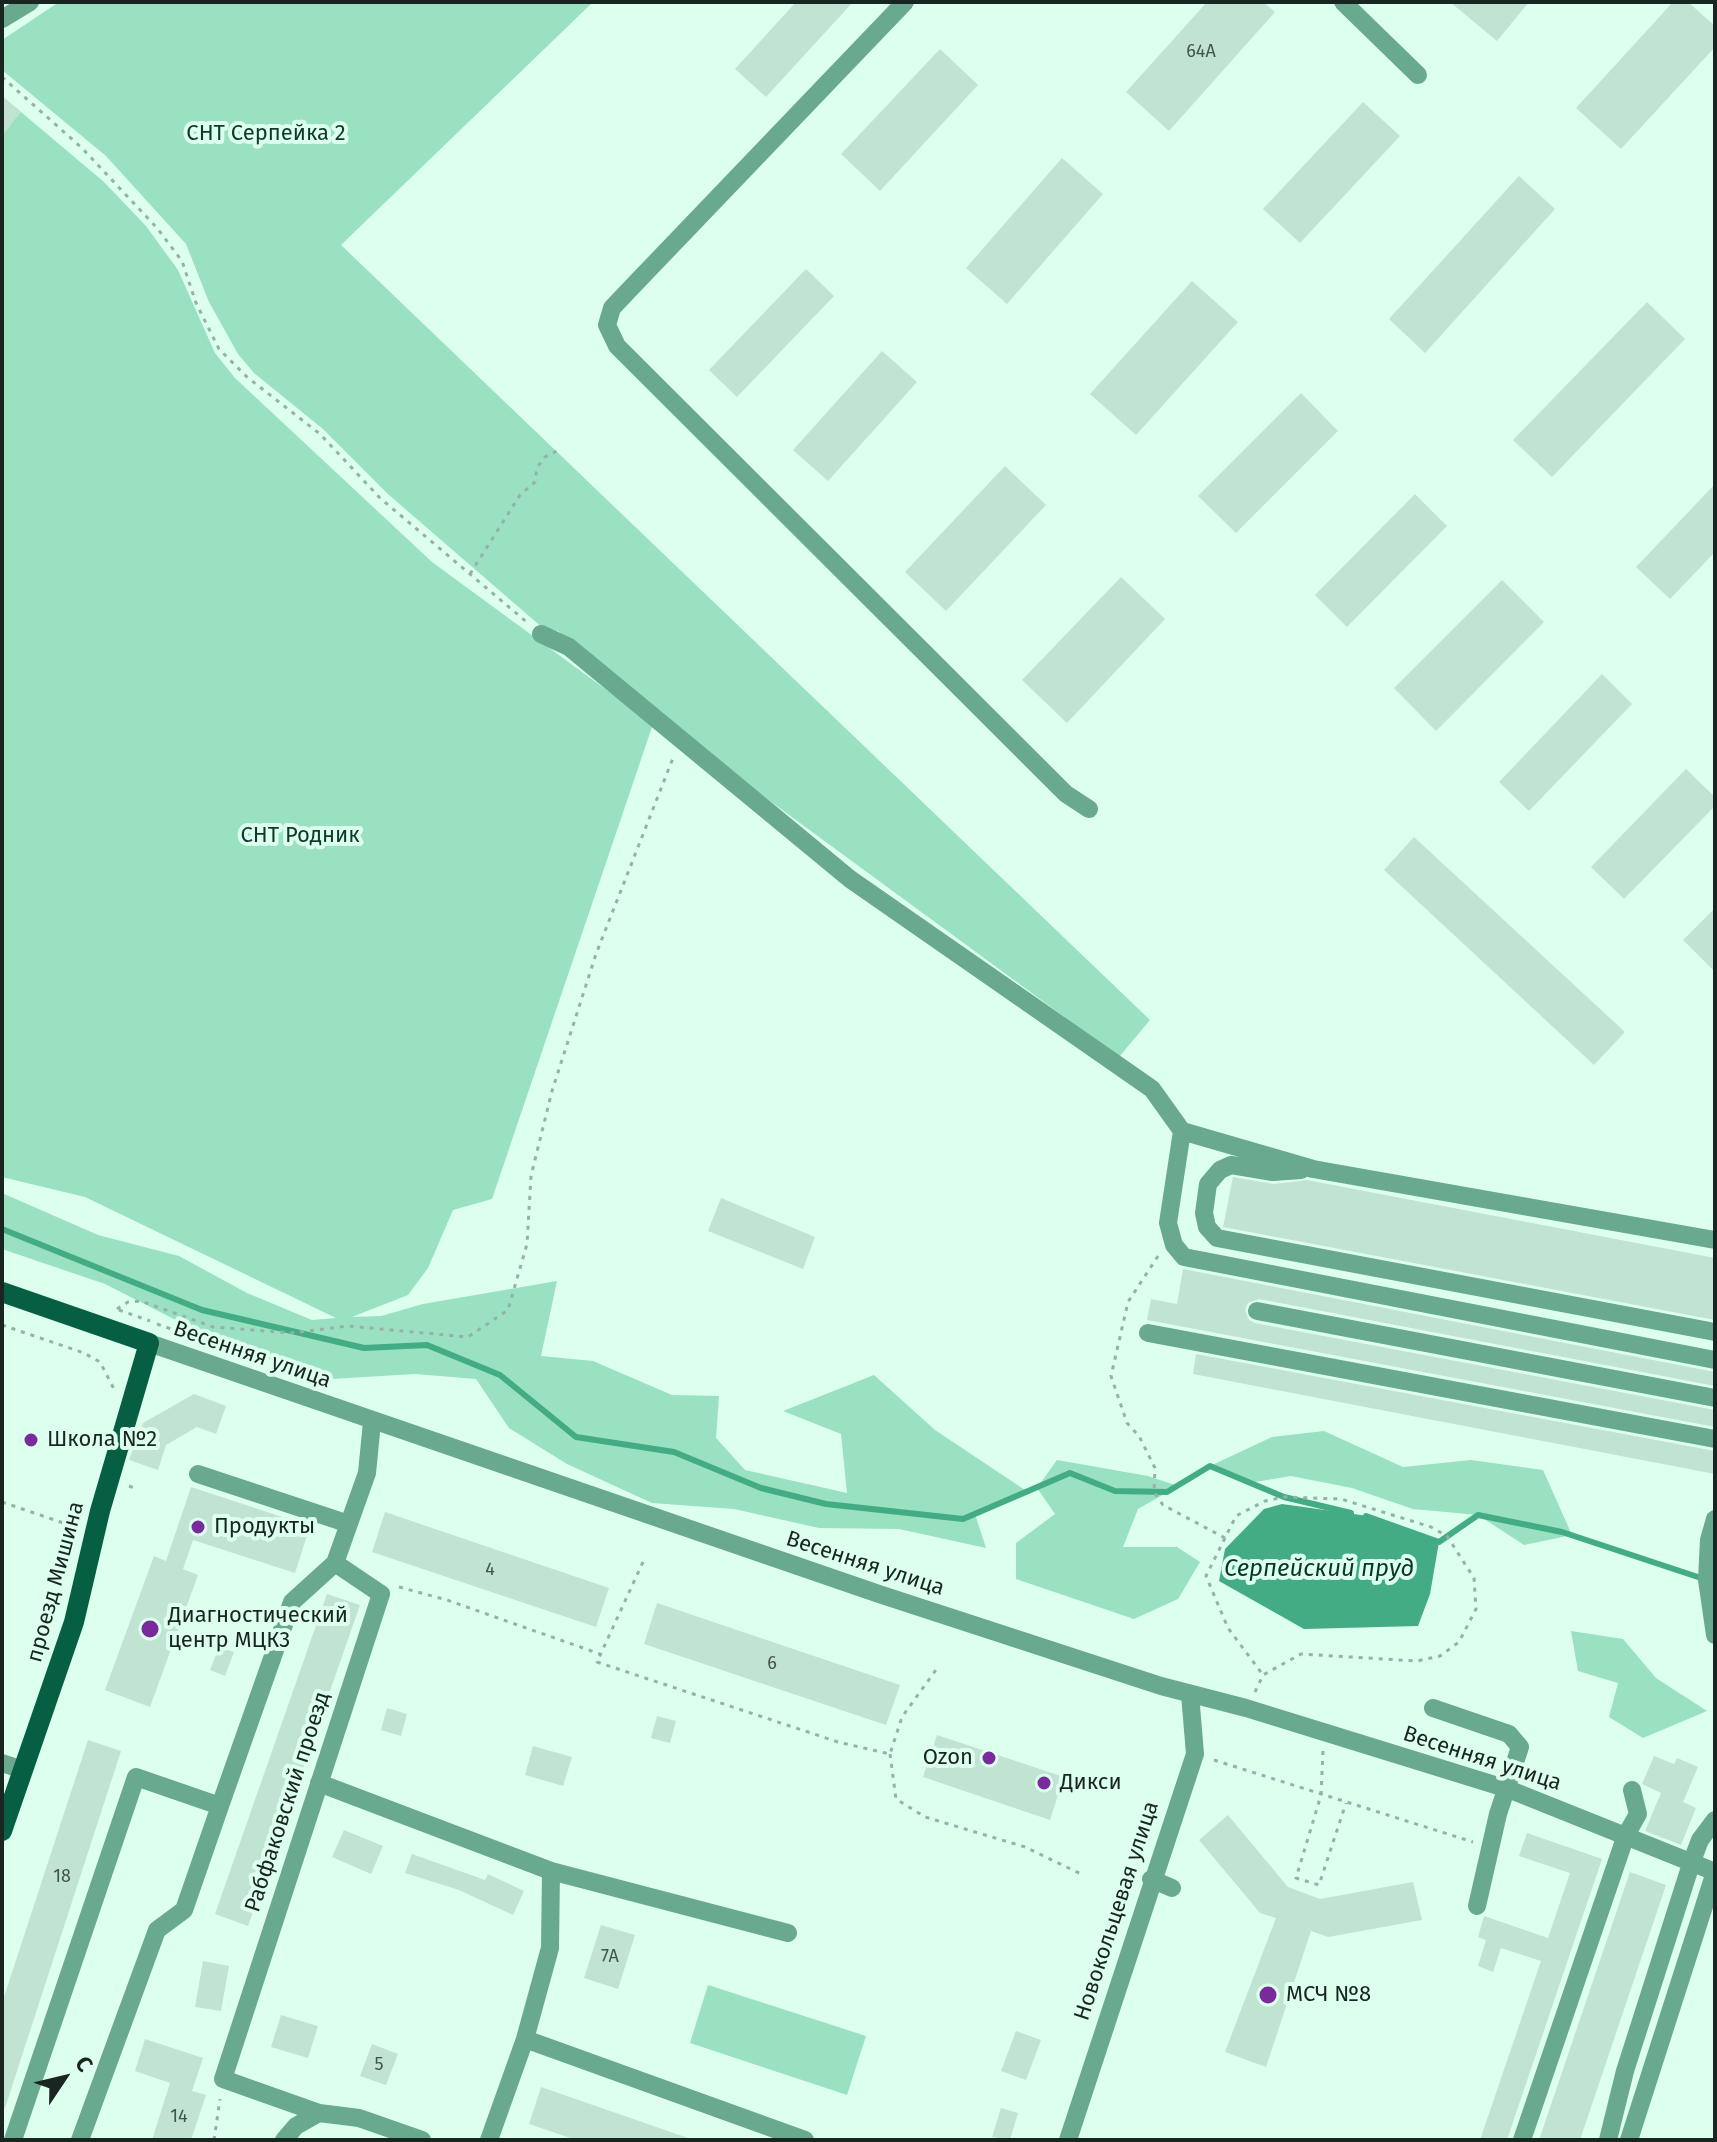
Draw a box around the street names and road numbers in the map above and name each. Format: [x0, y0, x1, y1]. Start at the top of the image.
street label: Весенняя улица [170, 1316, 334, 1394]
street label: проезд Мишина [22, 1499, 90, 1665]
street label: Весенняя улица [783, 1526, 947, 1602]
street label: Рабфаковский проезд [240, 1689, 336, 1915]
street label: Весенняя улица [1400, 1721, 1564, 1797]
street label: Новокольцевая улица [1069, 1798, 1165, 2024]

